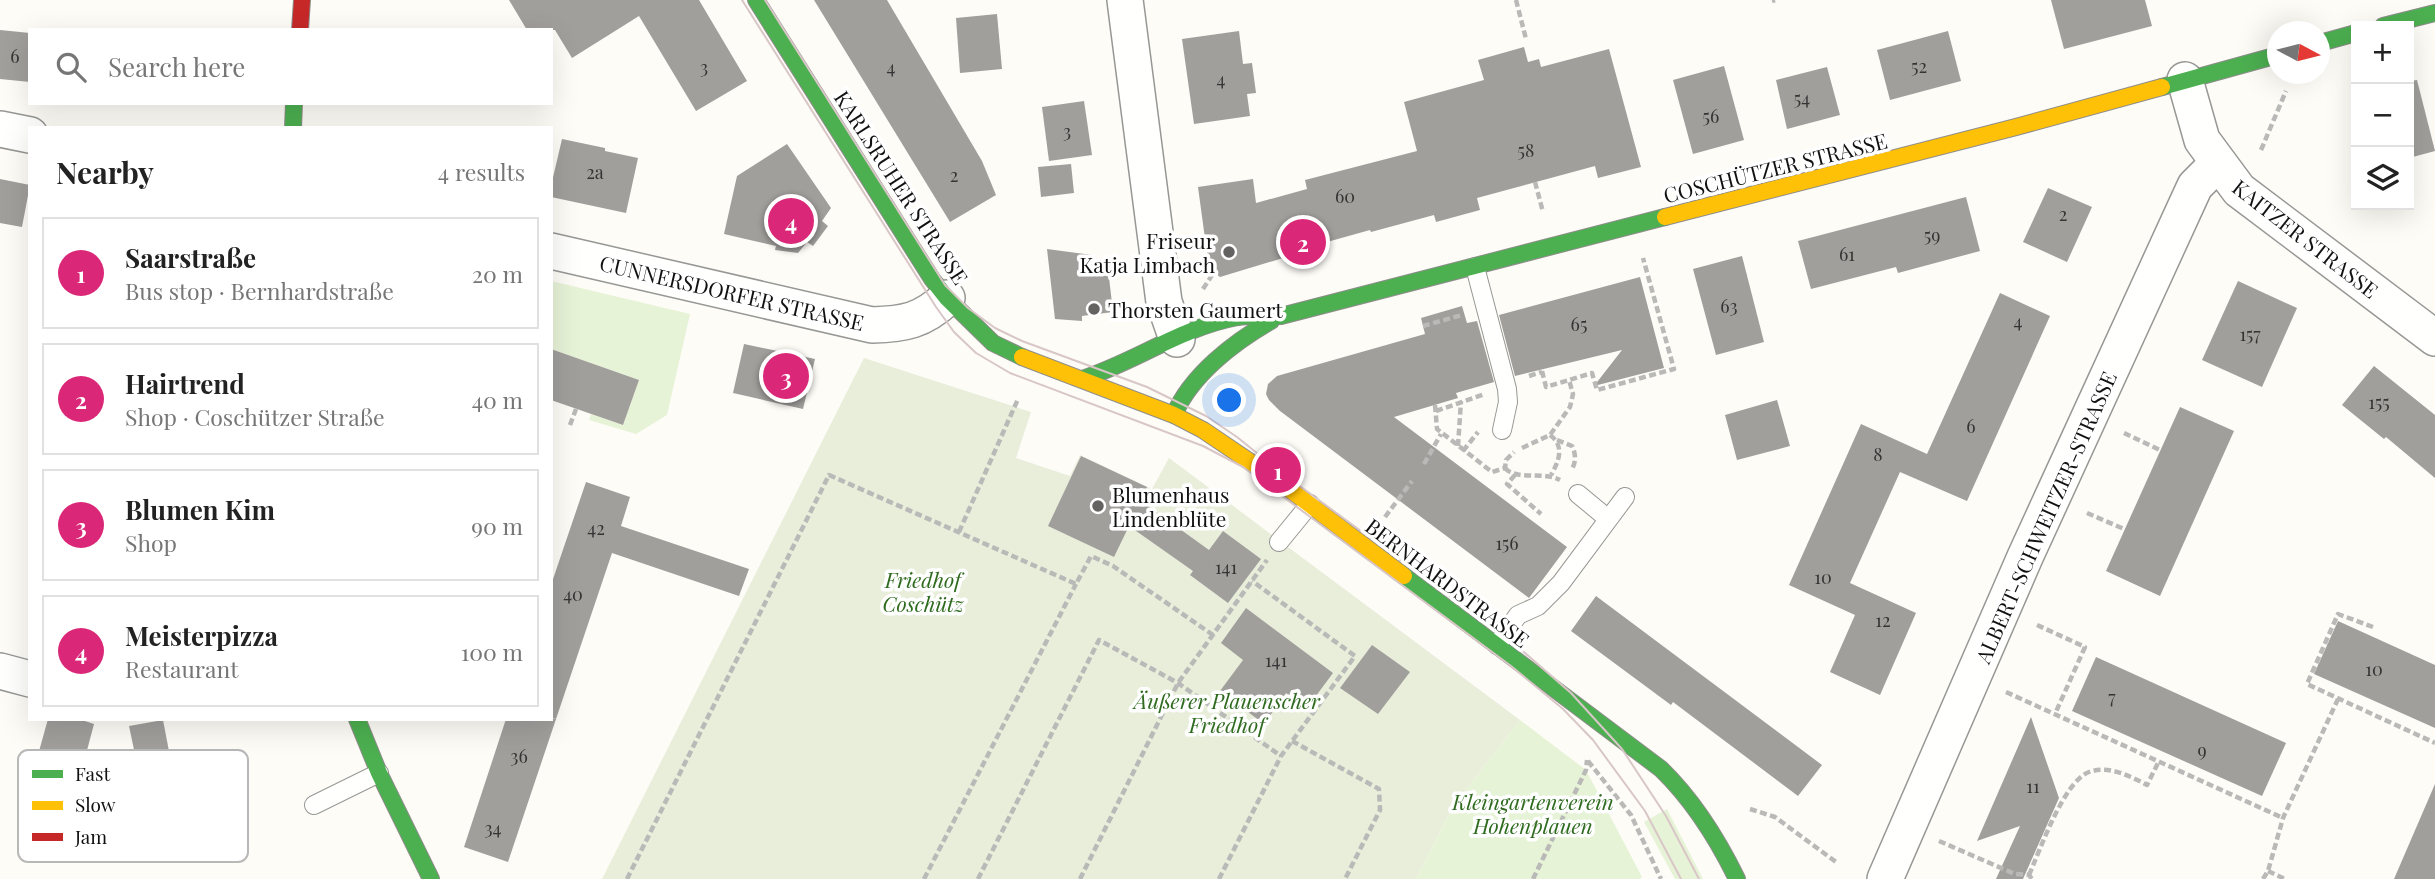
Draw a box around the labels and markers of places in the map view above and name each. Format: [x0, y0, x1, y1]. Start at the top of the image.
pin: 4 [768, 195, 814, 247]
pin: 2 [1280, 216, 1326, 268]
place label: Friseur Katja Limbach [1080, 226, 1216, 278]
marker: Friseur Katja Limbach [1221, 244, 1237, 260]
place label: Thorsten Gaumert [1108, 295, 1283, 323]
marker: Thorsten Gaumert [1086, 301, 1102, 317]
pin: 3 [763, 350, 809, 402]
pin: 1 [1255, 444, 1301, 496]
place label: Blumenhaus Lindenblüte [1112, 480, 1229, 532]
marker: Blumenhaus Lindenblüte [1090, 498, 1106, 514]

